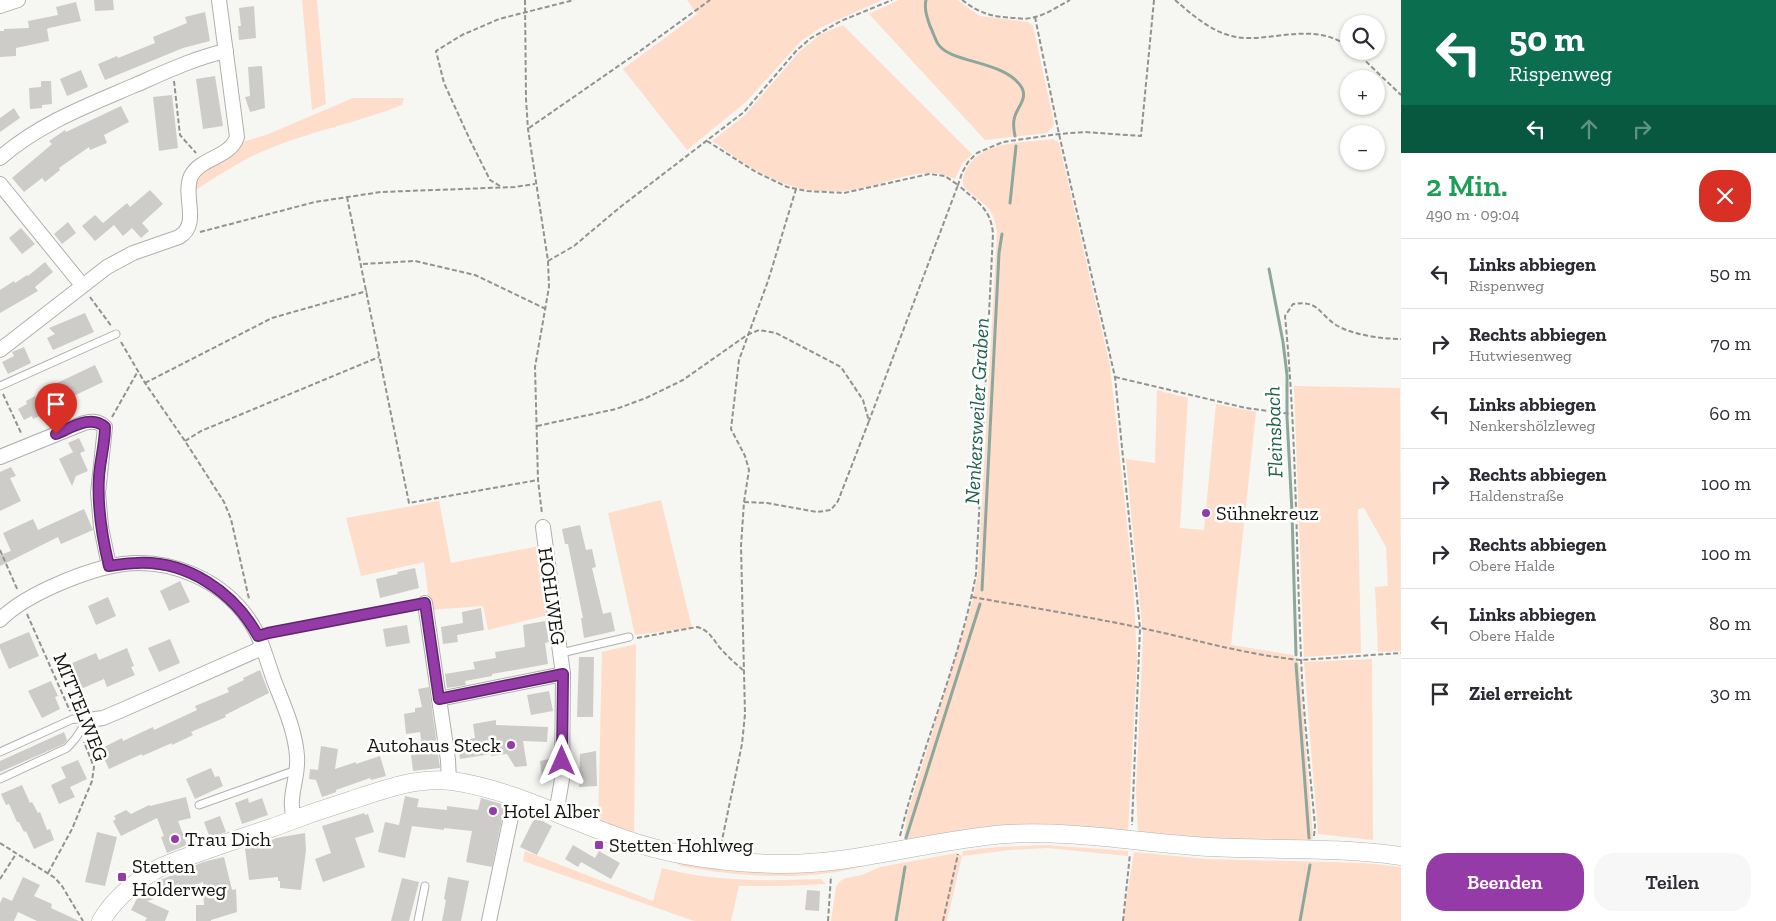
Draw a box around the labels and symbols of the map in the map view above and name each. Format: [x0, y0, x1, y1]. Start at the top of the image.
water label: Nenkersweiler Graben [959, 317, 994, 505]
pin [35, 383, 77, 434]
water label: Fleinsbach [1259, 386, 1288, 478]
place label: Sühnekreuz [1216, 501, 1319, 525]
marker: Sühnekreuz [1200, 507, 1212, 519]
street label: HOHLWEG [533, 546, 571, 647]
street label: MITTELWEG [48, 649, 114, 765]
place label: Autohaus Steck [367, 733, 502, 757]
position arrow [535, 734, 587, 786]
marker: Autohaus Steck [505, 739, 517, 751]
place label: Hotel Alber [503, 799, 601, 823]
marker: Hotel Alber [487, 805, 499, 817]
place label: Trau Dich [185, 827, 272, 851]
marker: Trau Dich [169, 833, 181, 845]
place label: Stetten Hohlweg [609, 833, 753, 857]
marker: Stetten Hohlweg [593, 839, 605, 851]
place label: Stetten Holderweg [132, 854, 226, 901]
marker: Stetten Holderweg [116, 871, 128, 883]

